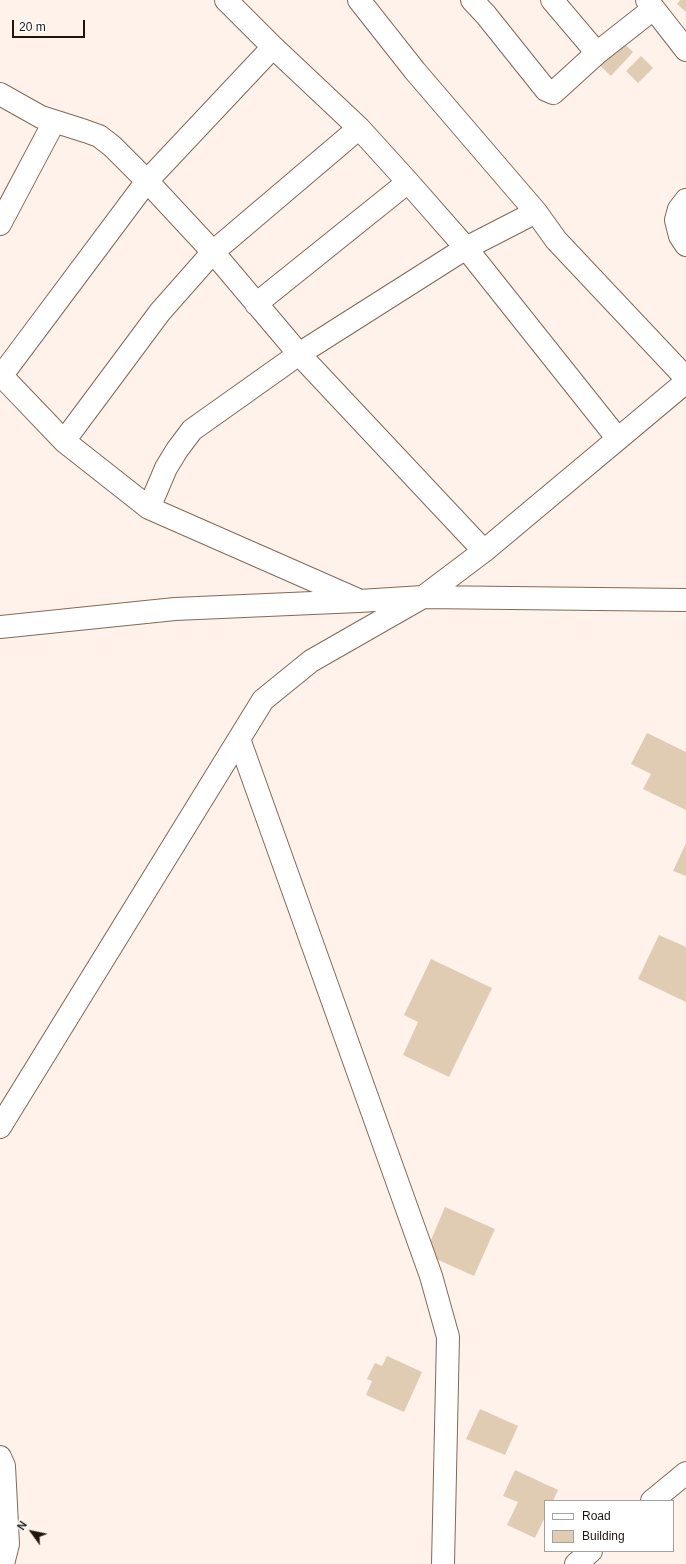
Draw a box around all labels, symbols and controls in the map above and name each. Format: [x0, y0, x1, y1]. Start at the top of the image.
scale bar [14, 12, 87, 38]
text: 20 m [19, 20, 46, 34]
legend [544, 1500, 674, 1552]
text: Road [582, 1509, 611, 1523]
north arrow [12, 1512, 52, 1552]
text: N [15, 1519, 29, 1532]
text: Building [582, 1529, 625, 1543]

